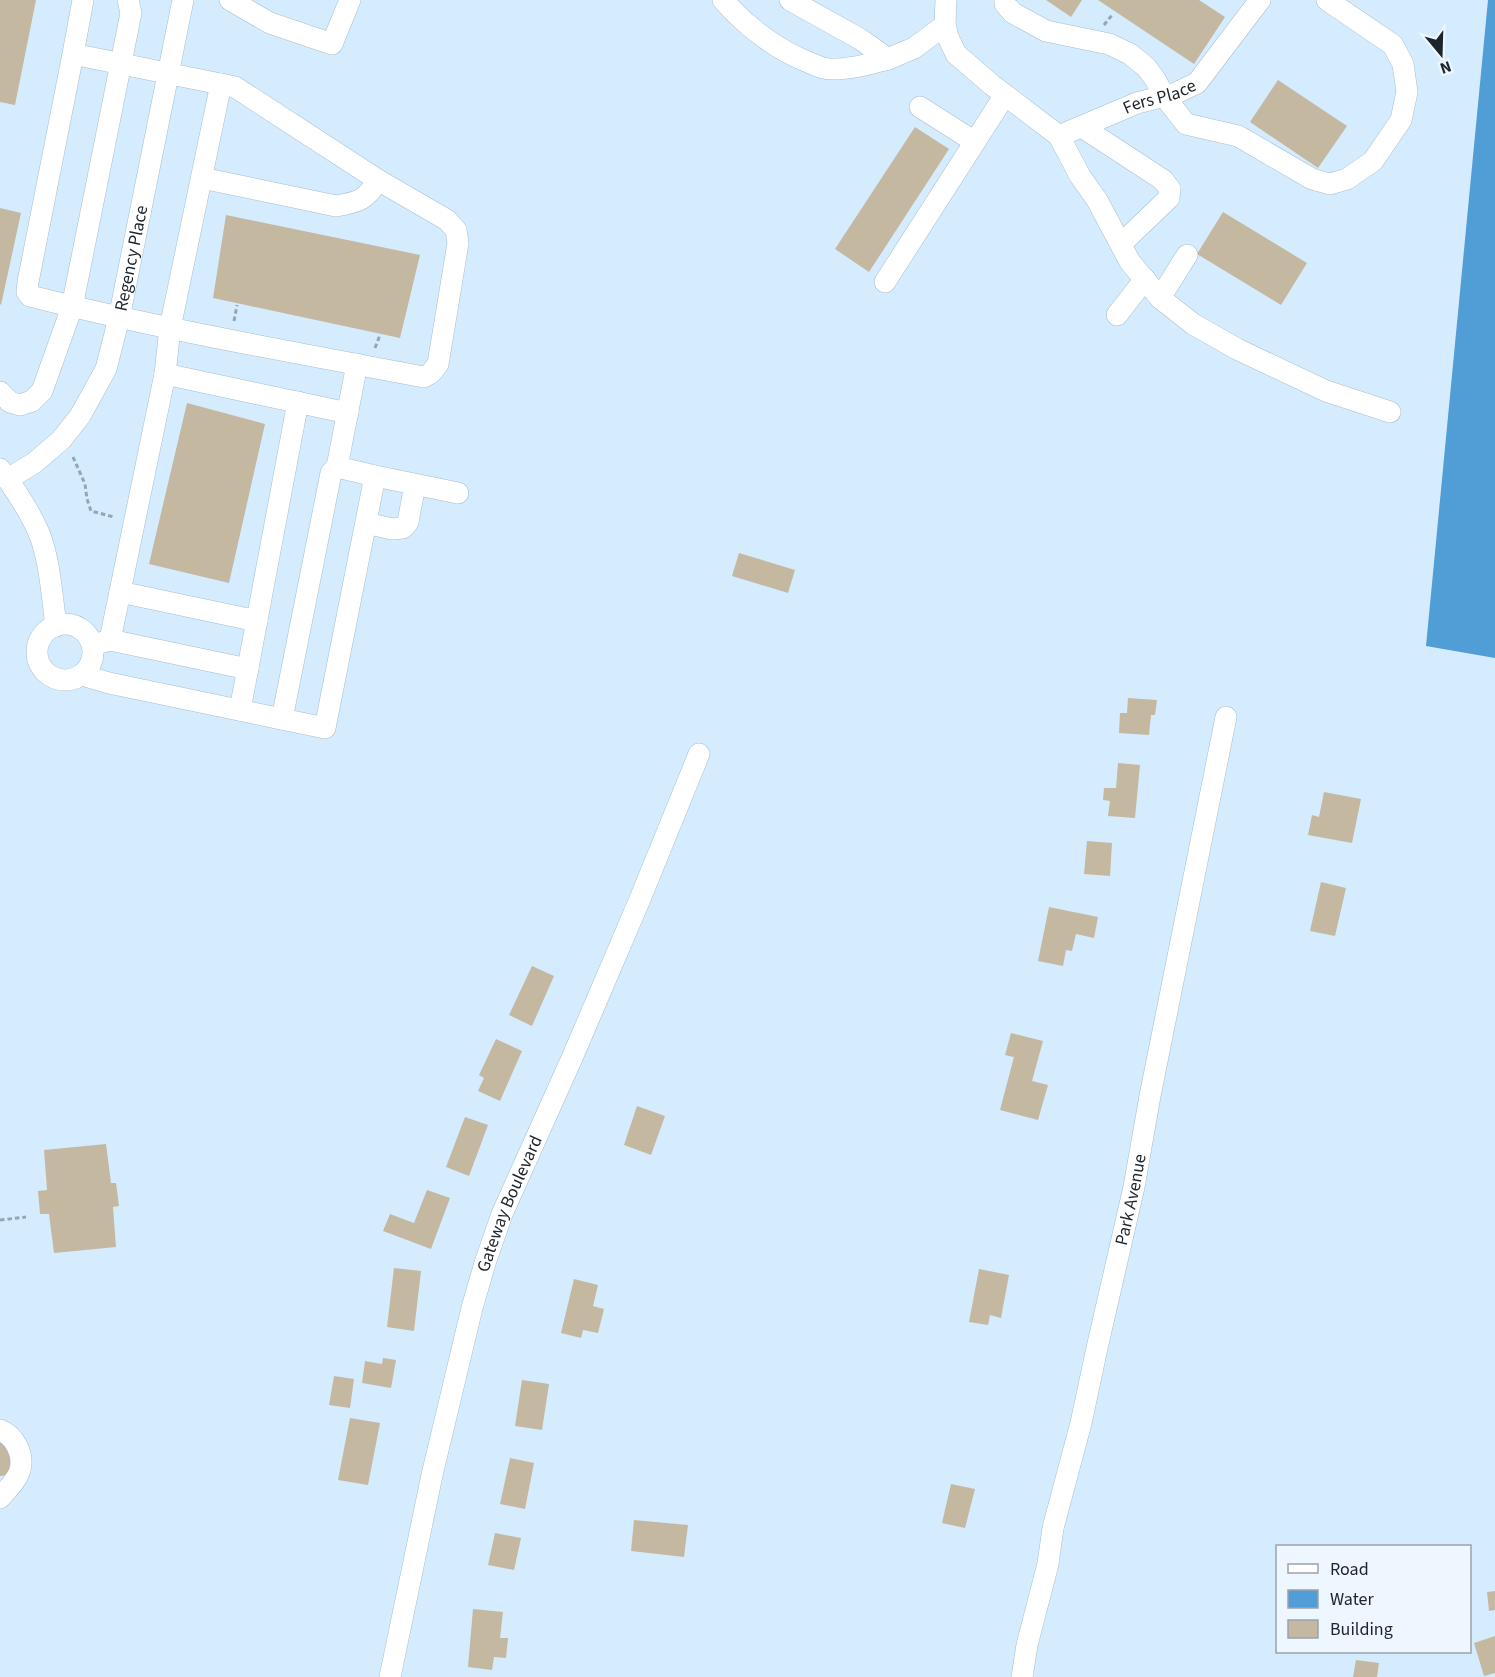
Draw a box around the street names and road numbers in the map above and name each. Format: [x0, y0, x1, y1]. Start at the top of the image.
street label: Fers Place [1119, 73, 1200, 120]
street label: Regency Place [108, 203, 154, 313]
street label: Gateway Boulevard [471, 1131, 548, 1275]
street label: Park Avenue [1109, 1152, 1152, 1248]

